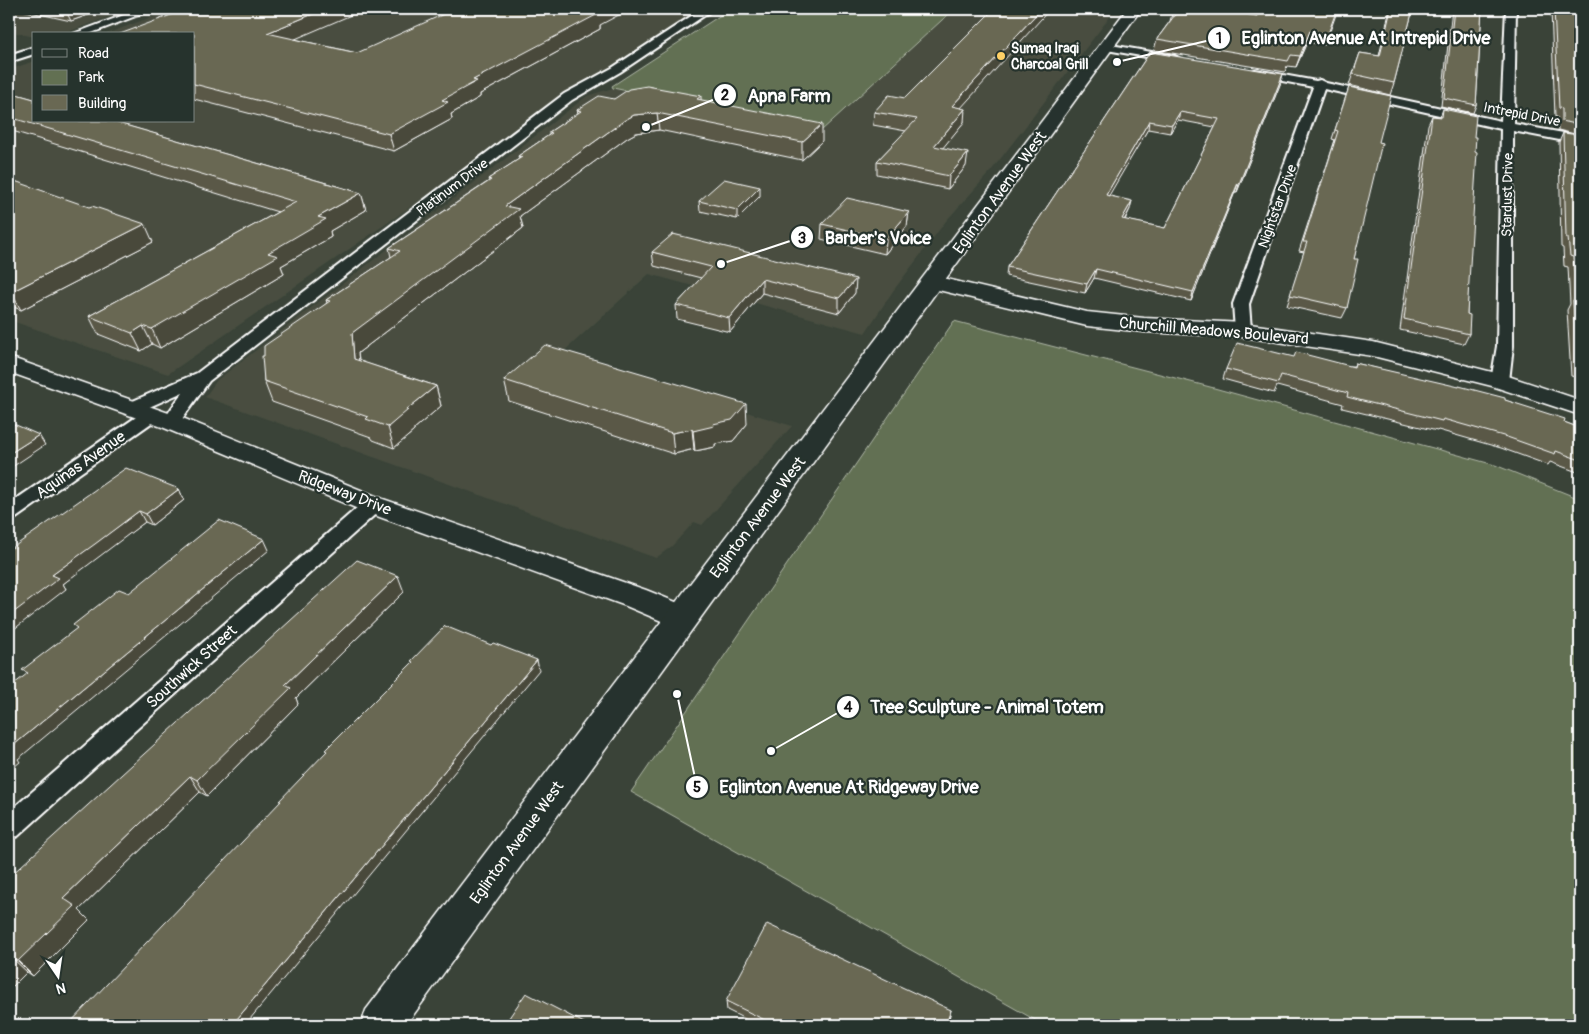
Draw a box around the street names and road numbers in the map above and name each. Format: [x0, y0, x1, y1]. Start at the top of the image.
street label: Intrepid Drive [1482, 99, 1562, 130]
street label: Eglinton Avenue West [949, 127, 1051, 258]
street label: Stardust Drive [1498, 153, 1517, 237]
street label: Platinum Drive [413, 155, 491, 220]
street label: Nightstar Drive [1254, 162, 1300, 250]
street label: Churchill Meadows Boulevard [1118, 313, 1310, 349]
street label: Aquinas Avenue [32, 426, 129, 503]
street label: Eglinton Avenue West [706, 452, 810, 582]
street label: Ridgeway Drive [295, 466, 394, 520]
street label: Southwick Street [142, 620, 242, 713]
street label: Eglinton Avenue West [466, 777, 568, 908]

